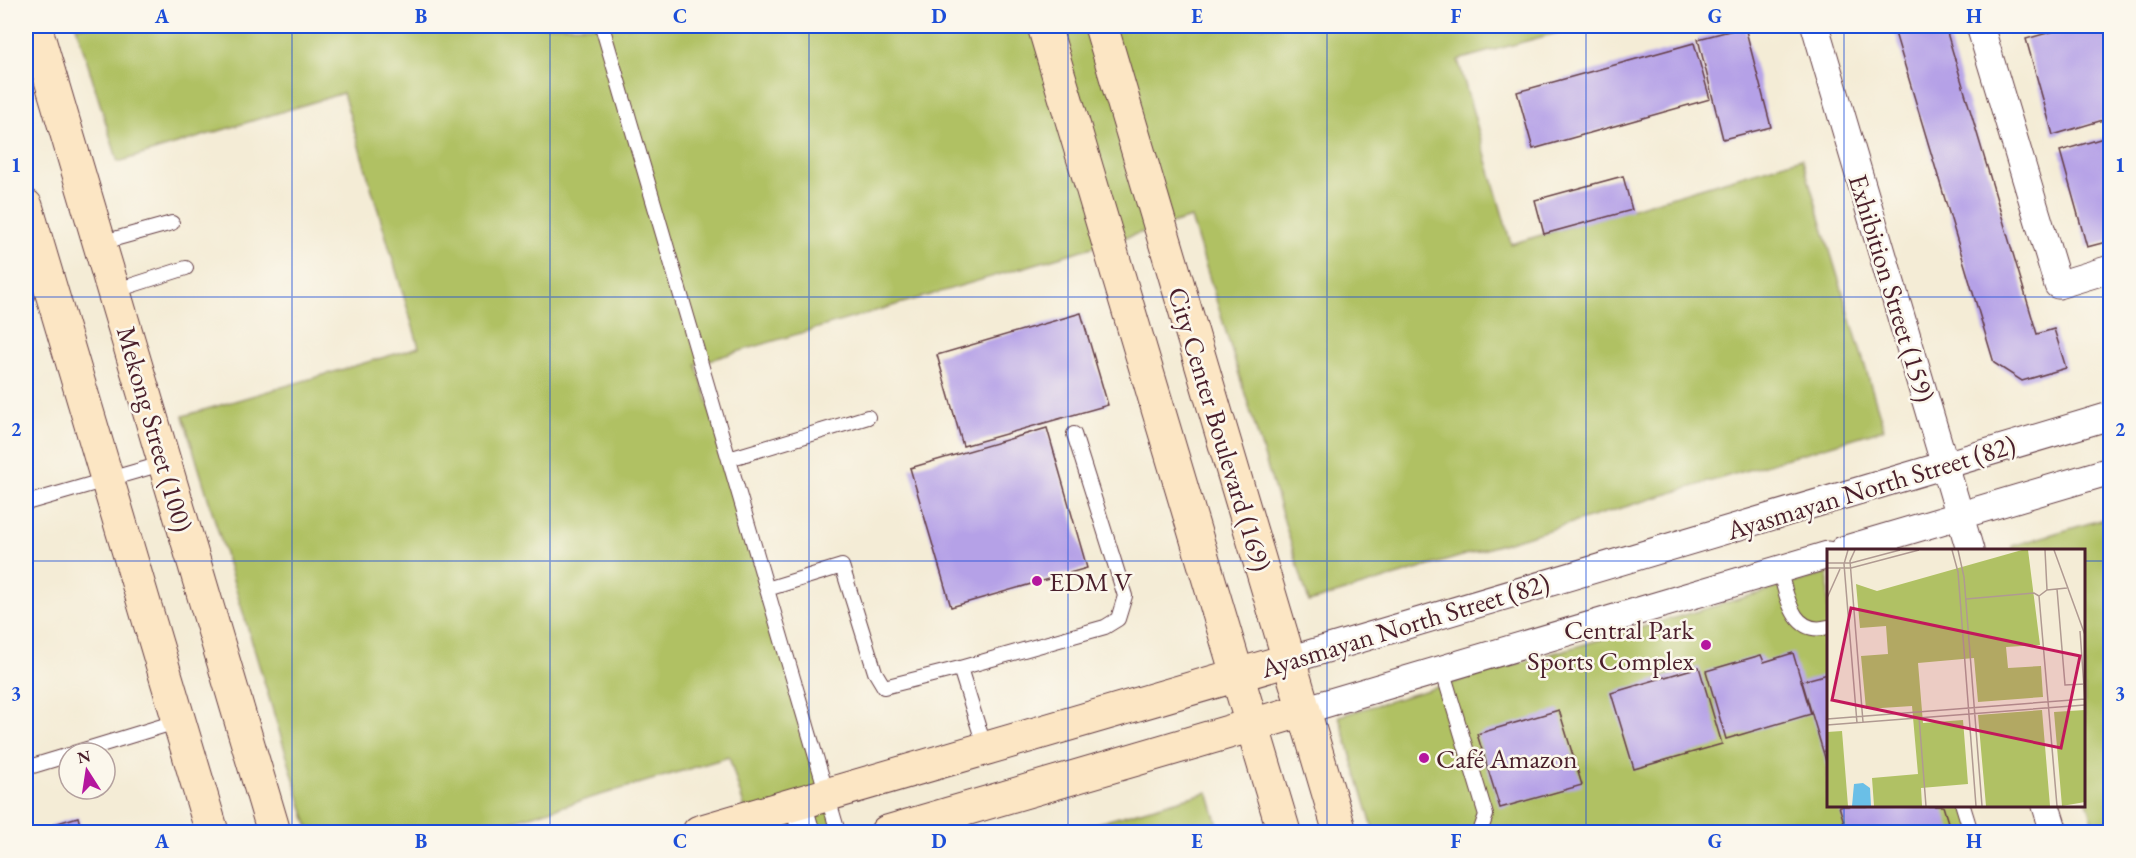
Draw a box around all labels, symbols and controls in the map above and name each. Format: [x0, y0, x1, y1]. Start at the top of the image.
text: A [154, 3, 170, 29]
text: B [415, 3, 427, 29]
text: C [673, 3, 687, 29]
text: D [931, 3, 947, 29]
text: E [1191, 3, 1203, 29]
text: F [1451, 3, 1462, 29]
text: G [1708, 3, 1722, 29]
text: H [1966, 3, 1982, 29]
text: 1 [11, 152, 21, 178]
text: 1 [2115, 152, 2125, 178]
street label: Exhibition Street (159) [1841, 170, 1943, 406]
street label: City Center Boulevard (169) [1160, 283, 1280, 575]
street label: Mekong Street (100) [109, 322, 201, 536]
text: 2 [11, 416, 22, 442]
text: 2 [2115, 416, 2126, 442]
street label: Ayasmayan North Street (82) [1721, 426, 2020, 548]
inset map [1827, 549, 2085, 807]
place label: EDM V [1049, 564, 1133, 599]
street label: Ayasmayan North Street (82) [1255, 564, 1554, 686]
marker: EDM V [1030, 574, 1044, 588]
place label: Central Park Sports Complex [1527, 612, 1694, 678]
marker: Central Park Sports Complex [1699, 638, 1713, 652]
text: 3 [11, 680, 21, 706]
text: 3 [2115, 680, 2125, 706]
north arrow [57, 741, 117, 801]
place label: Café Amazon [1436, 741, 1578, 776]
text: N [75, 745, 93, 768]
marker: Café Amazon [1417, 751, 1431, 765]
text: A [154, 828, 170, 854]
text: B [415, 828, 427, 854]
text: C [673, 828, 687, 854]
text: D [931, 828, 947, 854]
text: E [1191, 828, 1203, 854]
text: F [1451, 828, 1462, 854]
text: G [1708, 828, 1722, 854]
text: H [1966, 828, 1982, 854]

